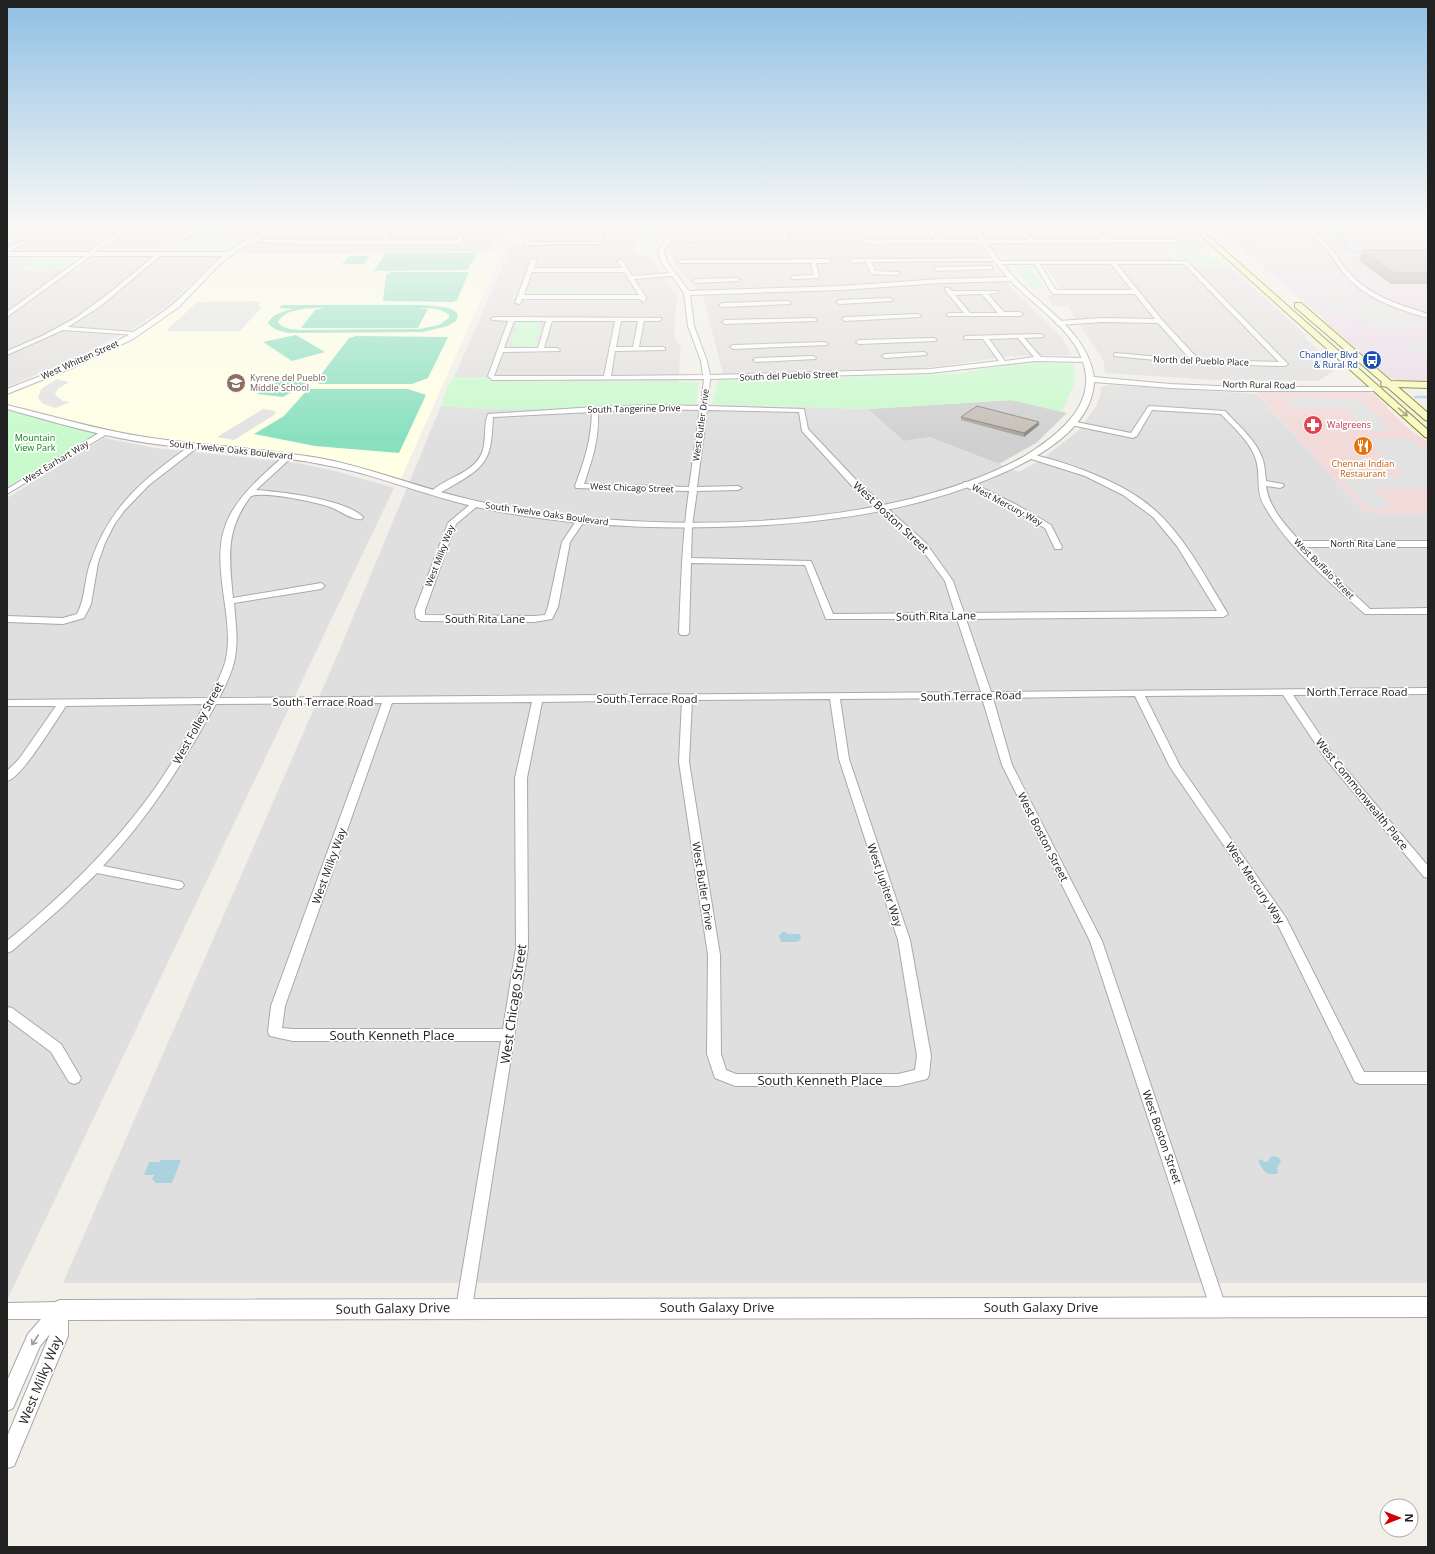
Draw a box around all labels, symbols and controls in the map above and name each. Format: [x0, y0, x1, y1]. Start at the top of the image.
street label: West Whitten Street [39, 337, 121, 383]
place label: Chandler Blvd & Rural Rd [1299, 348, 1358, 371]
bus stop icon: Chandler Blvd & Rural Rd [1361, 349, 1383, 371]
street label: North del Pueblo Place [1153, 352, 1249, 369]
street label: South del Pueblo Street [739, 367, 839, 384]
place label: Kyrene del Pueblo Middle School [250, 371, 326, 394]
school or university icon: Kyrene del Pueblo Middle School [225, 372, 247, 394]
street label: North Rural Road [1223, 377, 1296, 392]
street label: West Butler Drive [689, 388, 712, 462]
street label: South Tangerine Drive [587, 401, 681, 416]
one-way arrow [1398, 407, 1408, 417]
pharmacy icon: Walgreens [1302, 414, 1324, 436]
place label: Walgreens [1327, 418, 1371, 431]
park label: Mountain View Park [15, 431, 56, 454]
restaurant icon: Chennai Indian Restaurant [1352, 435, 1374, 457]
street label: West Earhart Way [20, 437, 91, 486]
street label: South Twelve Oaks Boulevard [169, 437, 293, 462]
place label: Chennai Indian Restaurant [1331, 457, 1395, 480]
street label: West Boston Street [850, 478, 932, 556]
street label: West Chicago Street [590, 480, 674, 495]
street label: West Mercury Way [970, 480, 1045, 529]
street label: South Twelve Oaks Boulevard [485, 498, 609, 529]
street label: West Milky Way [422, 523, 457, 589]
street label: West Buffalo Street [1291, 536, 1357, 602]
street label: North Rita Lane [1330, 537, 1396, 550]
street label: South Rita Lane [896, 607, 976, 624]
street label: South Rita Lane [445, 611, 525, 626]
street label: West Folley Street [169, 679, 226, 766]
street label: North Terrace Road [1307, 684, 1407, 699]
street label: South Terrace Road [920, 687, 1022, 704]
street label: South Terrace Road [597, 691, 697, 706]
street label: South Terrace Road [273, 694, 373, 709]
street label: West Commonwealth Place [1313, 735, 1412, 853]
street label: West Boston Street [1014, 790, 1072, 884]
street label: West Milky Way [308, 825, 349, 906]
street label: West Mercury Way [1222, 839, 1289, 927]
street label: West Butler Drive [689, 841, 718, 931]
street label: West Jupiter Way [864, 841, 907, 929]
street label: West Chicago Street [496, 942, 530, 1065]
street label: South Kenneth Place [329, 1026, 455, 1044]
street label: South Kenneth Place [757, 1071, 883, 1089]
street label: West Boston Street [1139, 1088, 1186, 1186]
street label: South Galaxy Drive [336, 1298, 450, 1318]
street label: South Galaxy Drive [660, 1298, 774, 1316]
street label: South Galaxy Drive [984, 1298, 1098, 1316]
street label: West Milky Way [14, 1332, 66, 1427]
one-way arrow [31, 1334, 39, 1345]
north arrow [1379, 1498, 1419, 1538]
text: N [1402, 1514, 1417, 1522]

